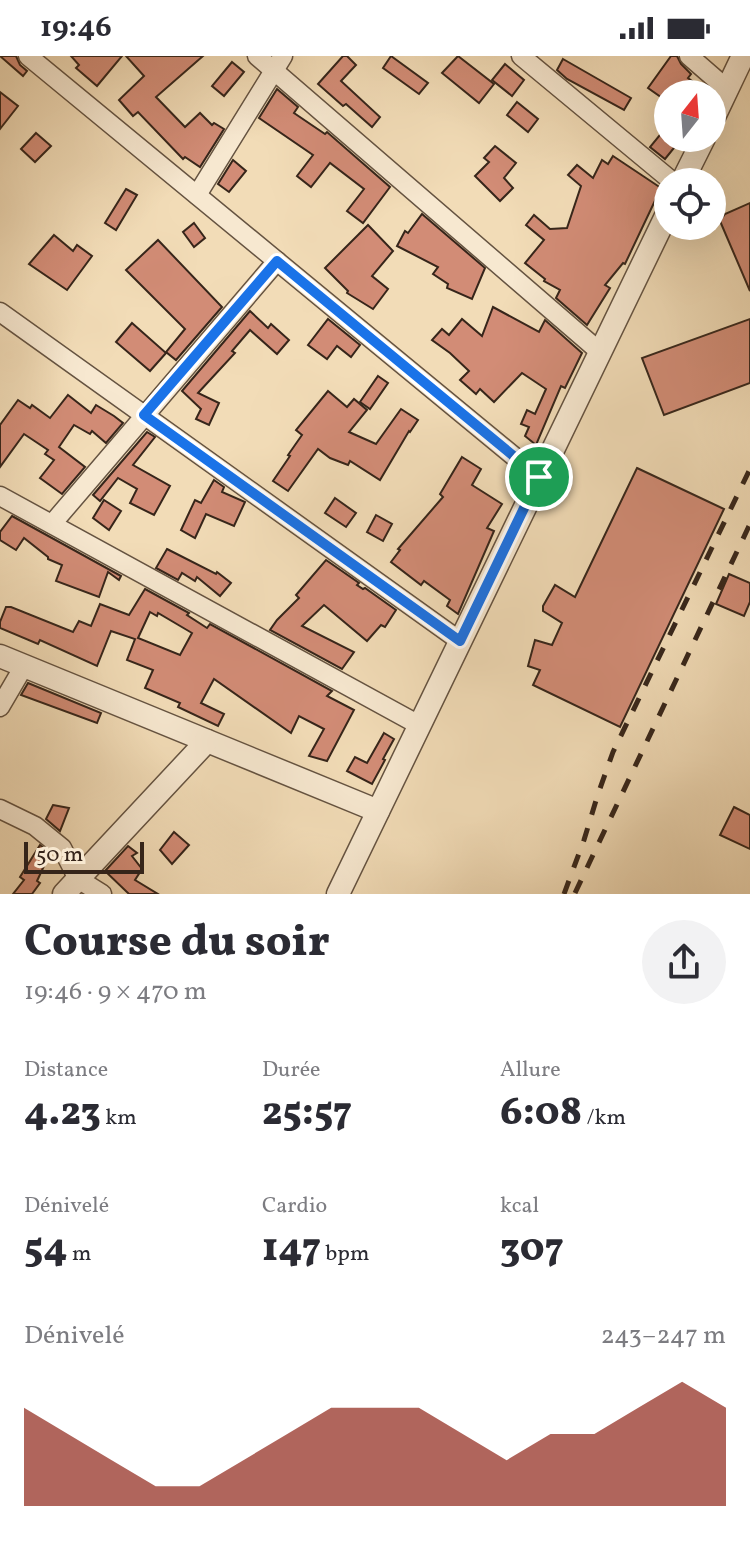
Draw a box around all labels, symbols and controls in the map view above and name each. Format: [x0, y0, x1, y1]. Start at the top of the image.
text: 19:46 [40, 7, 112, 49]
north arrow [654, 80, 726, 152]
map controls [654, 80, 726, 240]
button: locate [654, 168, 726, 240]
pin [505, 443, 573, 511]
icon: arrive [517, 455, 561, 499]
scale bar [24, 838, 144, 874]
text: 50 m [36, 840, 83, 871]
text: Course du soir [24, 913, 330, 974]
button: share [642, 920, 726, 1004]
text: 19:46 · 9 × 470 m [24, 974, 207, 1010]
text: Distance [24, 1055, 108, 1086]
text: Durée [262, 1055, 321, 1086]
text: Allure [500, 1055, 561, 1086]
text: 4.23 [24, 1086, 101, 1142]
text: 25:57 [262, 1086, 352, 1142]
text: 6:08 [500, 1086, 582, 1142]
text: km [101, 1103, 137, 1134]
text: /km [582, 1103, 626, 1134]
text: Dénivelé [24, 1191, 109, 1222]
text: Cardio [262, 1191, 327, 1222]
text: kcal [500, 1191, 539, 1222]
text: 54 [24, 1222, 67, 1278]
text: 147 [262, 1222, 321, 1278]
text: 307 [500, 1222, 564, 1278]
text: m [67, 1239, 91, 1270]
text: bpm [321, 1239, 369, 1270]
text: Dénivelé [24, 1318, 125, 1354]
text: 243–247 m [601, 1318, 726, 1354]

